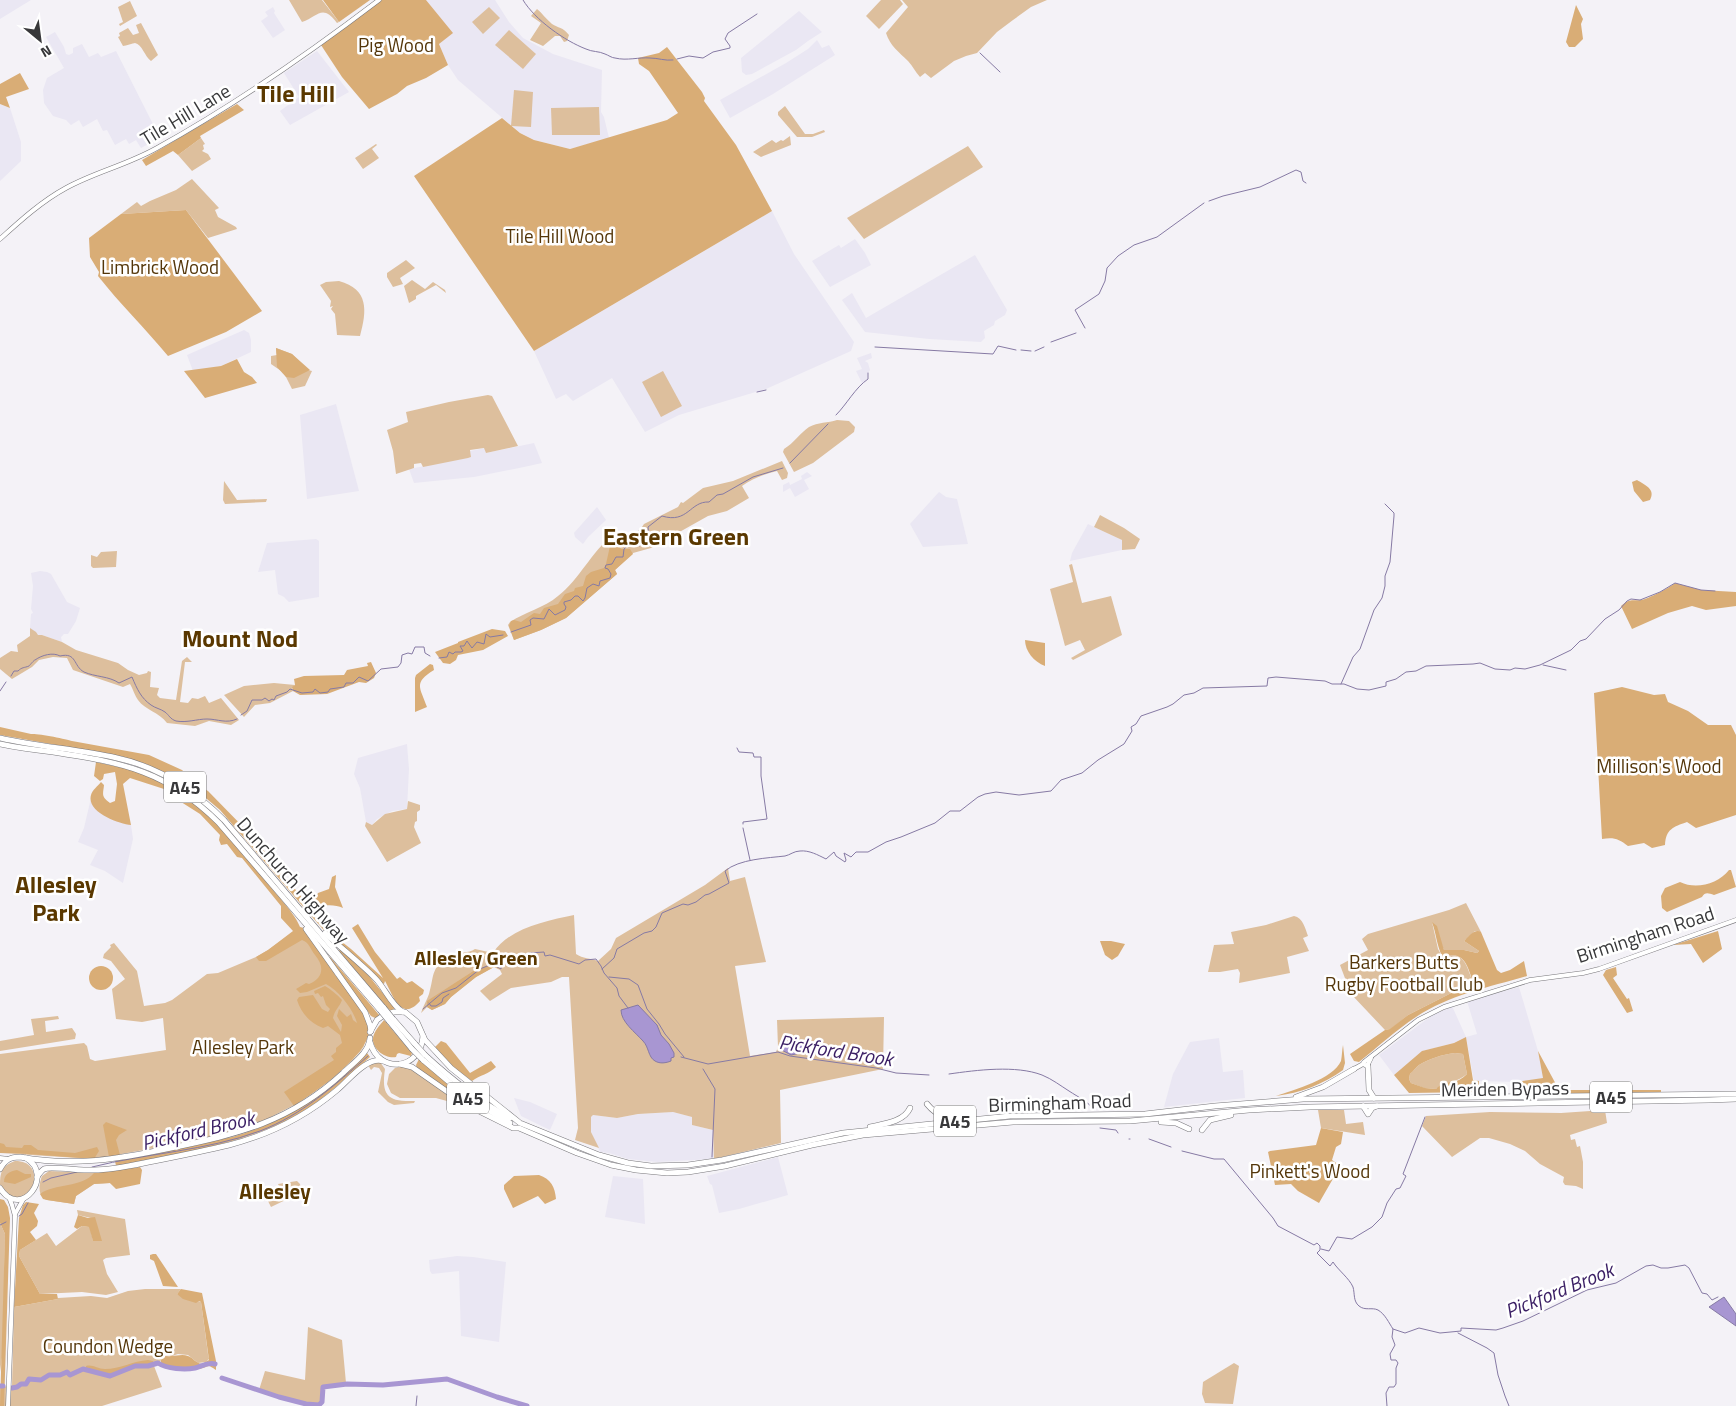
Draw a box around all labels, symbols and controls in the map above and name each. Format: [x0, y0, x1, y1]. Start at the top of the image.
north arrow [15, 15, 65, 65]
park label: Pig Wood [358, 30, 434, 59]
text: N [37, 40, 56, 63]
district label: Tile Hill [257, 75, 335, 111]
street label: Tile Hill Lane [134, 76, 236, 152]
park label: Tile Hill Wood [506, 221, 614, 250]
park label: Limbrick Wood [101, 252, 219, 281]
district label: Eastern Green [603, 518, 749, 554]
district label: Mount Nod [182, 620, 298, 656]
park label: Millison's Wood [1596, 751, 1722, 780]
road number: A45 [164, 772, 206, 802]
street label: Dunchurch Highway [231, 810, 357, 950]
district label: Allesley Park [15, 866, 97, 930]
street label: Birmingham Road [1572, 898, 1718, 970]
district label: Allesley Green [414, 942, 538, 973]
park label: Barkers Butts Rugby Football Club [1325, 947, 1483, 998]
water label: Pickford Brook [777, 1026, 897, 1075]
park label: Allesley Park [192, 1032, 294, 1061]
street label: Meriden Bypass [1441, 1072, 1570, 1104]
road number: A45 [447, 1082, 489, 1114]
road number: A45 [1590, 1082, 1632, 1112]
street label: Birmingham Road [988, 1085, 1132, 1119]
water label: Pickford Brook [139, 1102, 259, 1158]
road number: A45 [934, 1106, 976, 1136]
park label: Pinkett's Wood [1250, 1156, 1370, 1185]
district label: Allesley [239, 1175, 311, 1207]
water label: Pickford Brook [1500, 1253, 1620, 1326]
park label: Coundon Wedge [43, 1331, 173, 1360]

